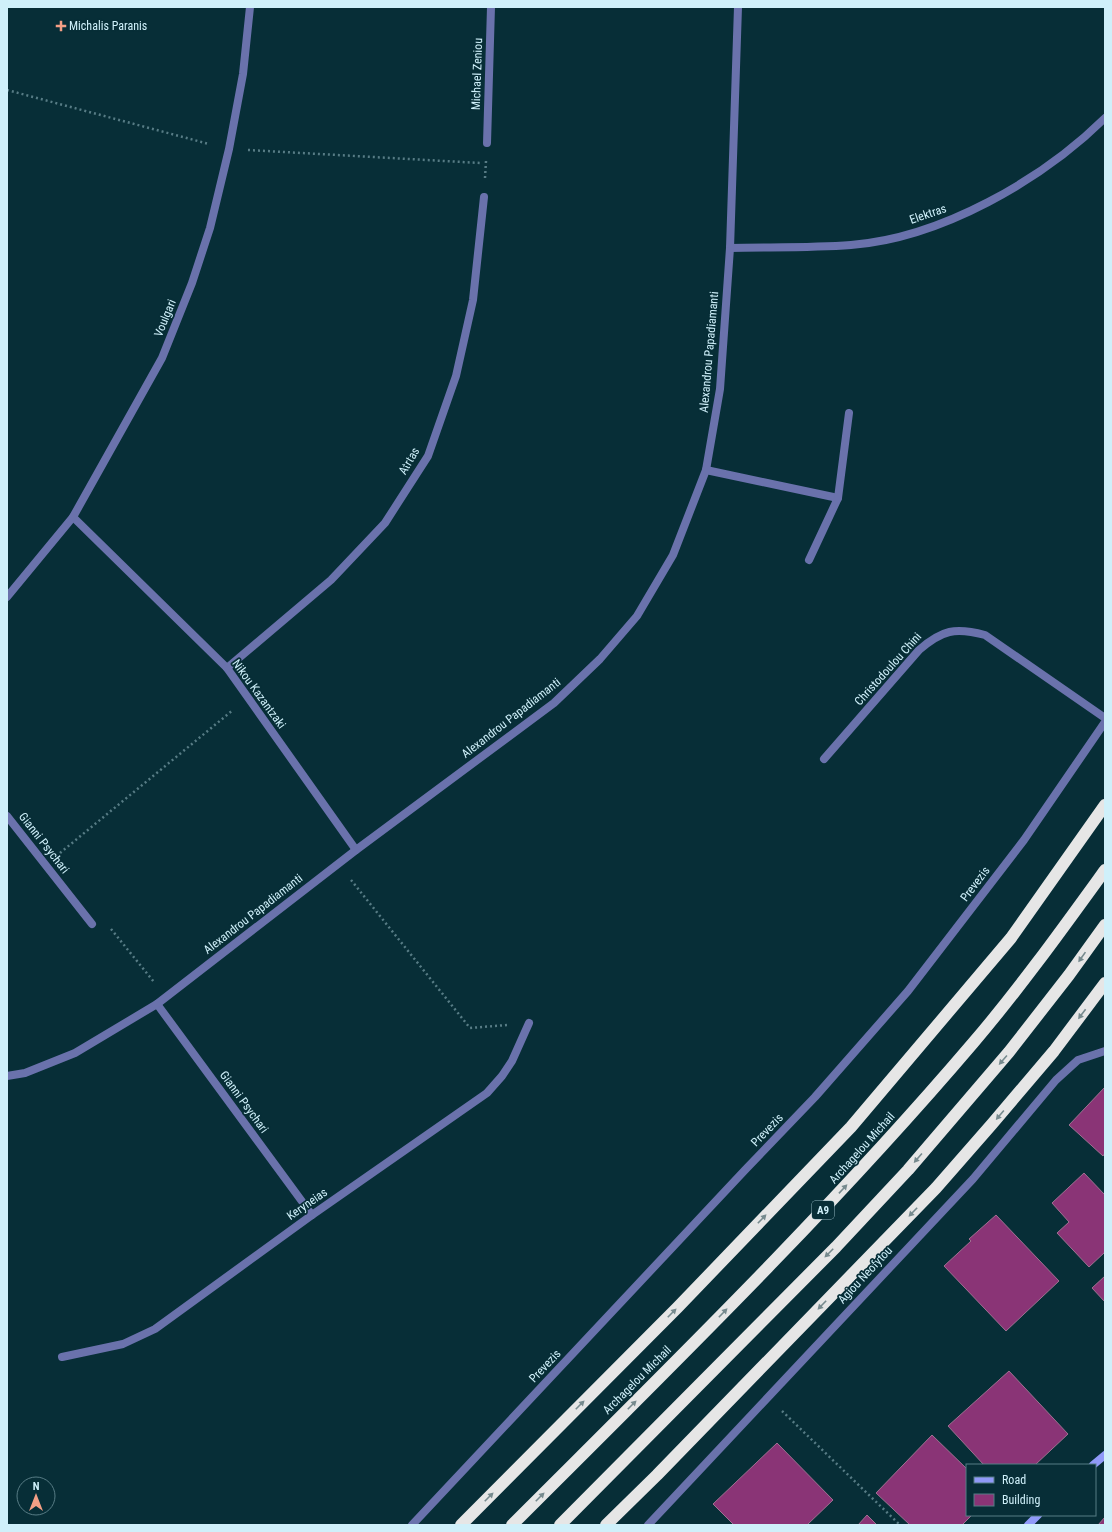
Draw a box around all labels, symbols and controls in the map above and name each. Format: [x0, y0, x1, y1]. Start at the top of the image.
place label: Michalis Paranis [69, 19, 147, 33]
marker: Michalis Paranis [56, 21, 66, 31]
street label: Michael Zeniou [469, 37, 485, 110]
street label: Elektras [908, 201, 948, 227]
street label: Alexandrou Papadiamanti [697, 291, 721, 413]
street label: Voulgari [151, 297, 179, 339]
street label: Atrtas [396, 445, 422, 477]
street label: Christodoulou Chini [852, 630, 924, 708]
street label: Nikou Kazantzaki [229, 657, 289, 731]
street label: Alexandrou Papadiamanti [459, 675, 563, 761]
street label: Gianni Psychari [16, 810, 72, 876]
street label: Prevezis [957, 864, 993, 904]
street label: Alexandrou Papadiamanti [201, 871, 305, 957]
one-way arrow [1078, 951, 1086, 962]
one-way arrow [1077, 1009, 1086, 1020]
one-way arrow [999, 1055, 1008, 1064]
street label: Gianni Psychari [217, 1068, 271, 1136]
street label: Archagelou Michail [826, 1110, 898, 1186]
one-way arrow [995, 1110, 1004, 1121]
street label: Prevezis [748, 1111, 786, 1149]
one-way arrow [913, 1153, 923, 1163]
one-way arrow [838, 1184, 847, 1194]
street label: Keryneias [284, 1185, 330, 1223]
road number: A9 [812, 1201, 834, 1219]
one-way arrow [908, 1207, 918, 1217]
one-way arrow [758, 1214, 767, 1224]
street label: Agiou Neofytou [835, 1243, 895, 1307]
one-way arrow [824, 1248, 834, 1258]
one-way arrow [817, 1300, 827, 1310]
one-way arrow [667, 1308, 677, 1318]
one-way arrow [718, 1308, 728, 1318]
street label: Archagelou Michail [600, 1343, 674, 1417]
street label: Prevezis [526, 1347, 564, 1385]
one-way arrow [575, 1400, 585, 1410]
one-way arrow [627, 1400, 637, 1410]
legend [966, 1464, 1096, 1516]
text: Road [1002, 1473, 1026, 1487]
north arrow [16, 1476, 56, 1516]
text: N [33, 1480, 40, 1493]
one-way arrow [484, 1492, 494, 1502]
one-way arrow [535, 1492, 545, 1502]
text: Building [1002, 1493, 1040, 1507]

